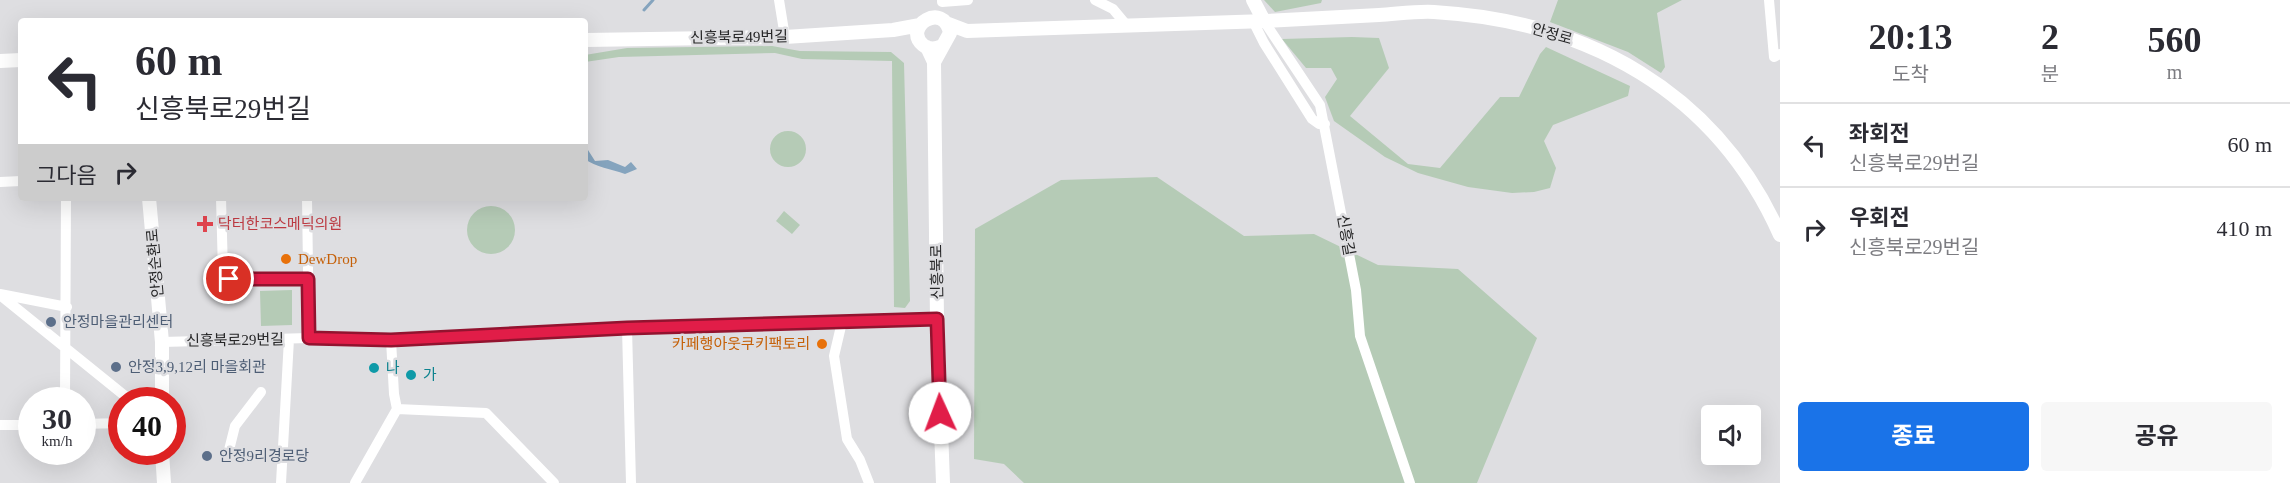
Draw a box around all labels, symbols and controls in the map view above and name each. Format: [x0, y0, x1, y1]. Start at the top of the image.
text: 20:13 [1868, 17, 1952, 57]
text: 2 [2041, 17, 2059, 57]
text: 560 [2148, 20, 2202, 60]
street label: 안정로 [1530, 21, 1574, 47]
street label: 신흥북로49번길 [690, 28, 788, 46]
text: 60 m [135, 38, 223, 84]
icon: left [36, 42, 114, 120]
text: m [2167, 61, 2182, 83]
text: 도착 [1892, 63, 1929, 85]
text: 분 [2041, 63, 2059, 85]
text: 신흥북로29번길 [135, 94, 311, 124]
text: 좌회전 [1849, 121, 1910, 146]
icon: left [1798, 129, 1831, 162]
text: 60 m [2227, 132, 2272, 157]
text: 신흥북로29번길 [1849, 152, 1979, 174]
icon: right [109, 156, 142, 189]
text: 그다음 [36, 163, 97, 188]
text: 우회전 [1849, 205, 1910, 230]
street label: 신흥길 [1335, 213, 1357, 257]
icon: right [1798, 213, 1831, 246]
marker: 닥터한코스메딕의원 [196, 215, 214, 233]
place label: 닥터한코스메딕의원 [218, 216, 342, 232]
text: 410 m [2216, 216, 2272, 241]
street label: 안정순환로 [143, 228, 166, 298]
text: 신흥북로29번길 [1849, 236, 1979, 258]
street label: 신흥북로 [929, 244, 945, 300]
place label: DewDrop [298, 251, 357, 267]
marker: DewDrop [279, 252, 293, 266]
pin [203, 253, 254, 304]
icon: arrive [212, 262, 245, 295]
place label: 안정마을관리센터 [63, 314, 173, 330]
marker: 안정마을관리센터 [44, 315, 58, 329]
street label: 신흥북로29번길 [186, 331, 284, 349]
place label: 카페행아웃쿠키팩토리 [672, 336, 810, 352]
marker: 카페행아웃쿠키팩토리 [815, 337, 829, 351]
place label: 안정3,9,12리 마을회관 [128, 359, 266, 375]
marker: 안정3,9,12리 마을회관 [109, 360, 123, 374]
place label: 나 [386, 360, 400, 376]
marker: 나 [367, 361, 381, 375]
place label: 가 [423, 367, 437, 383]
marker: 가 [404, 368, 418, 382]
position arrow [908, 381, 972, 445]
speed limit sign: 40 [108, 387, 186, 465]
text: 30 [42, 402, 72, 435]
button: 종료 [1798, 402, 2029, 471]
button: 공유 [2041, 402, 2272, 471]
map controls [1701, 405, 1761, 465]
button: sound [1701, 405, 1761, 465]
text: km/h [42, 433, 72, 449]
place label: 안정9리경로당 [219, 448, 310, 464]
marker: 안정9리경로당 [200, 449, 214, 463]

